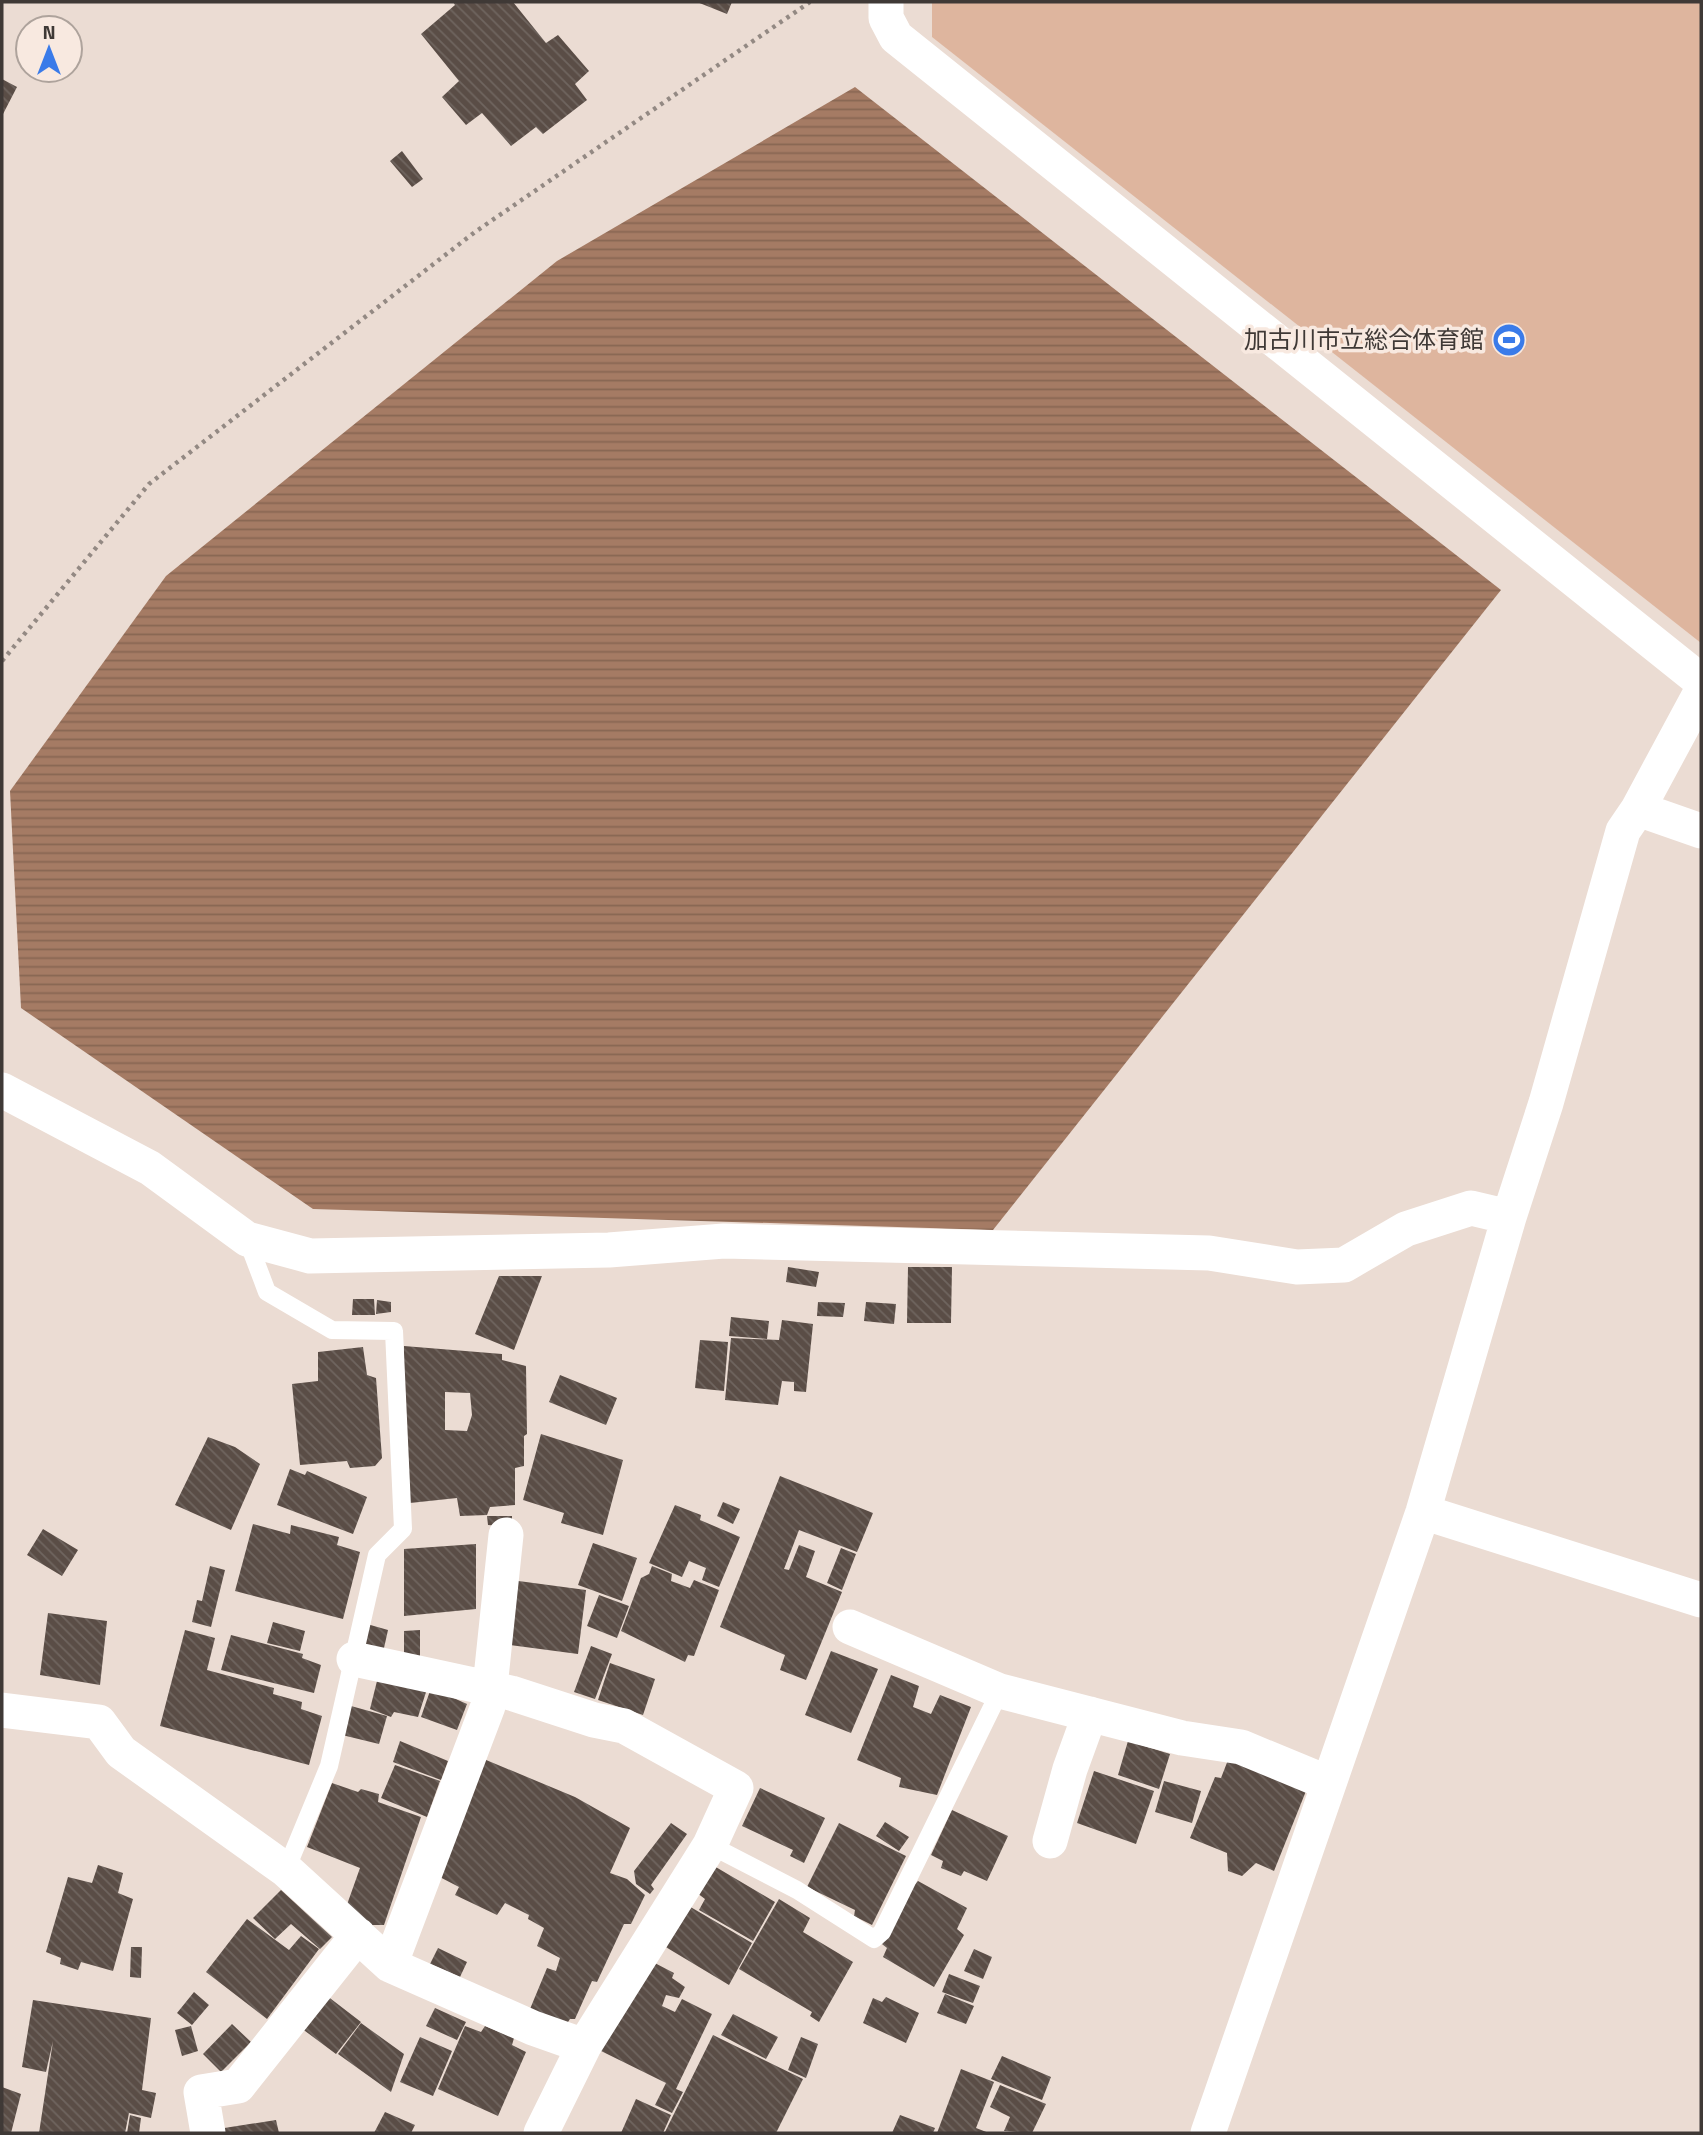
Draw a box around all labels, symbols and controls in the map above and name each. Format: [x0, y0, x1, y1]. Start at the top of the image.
north arrow [14, 14, 84, 84]
text: N [42, 17, 56, 46]
place label: 加古川市立総合体育館 [1244, 321, 1484, 357]
sports icon: 加古川市立総合体育館 [1490, 321, 1528, 359]

